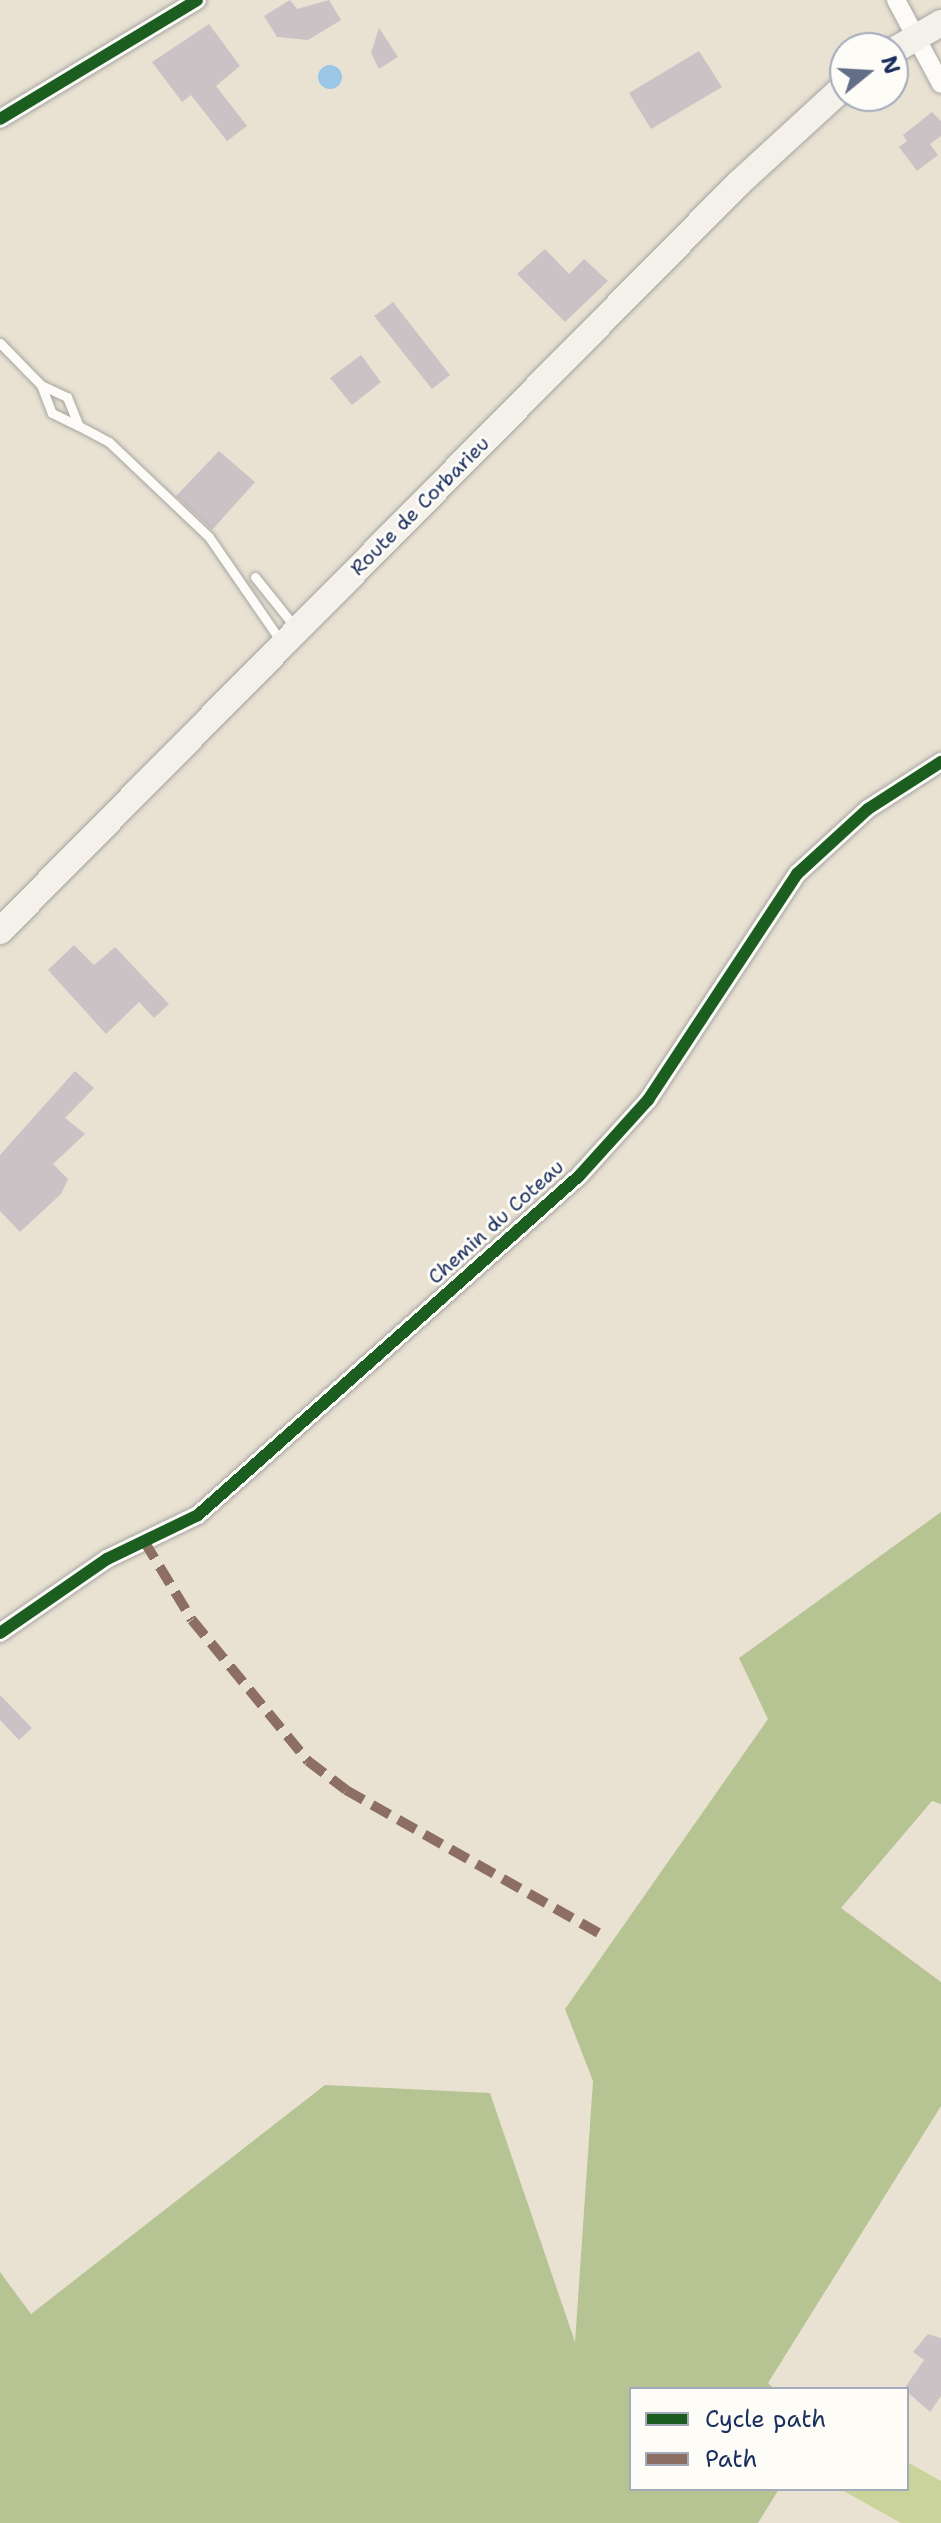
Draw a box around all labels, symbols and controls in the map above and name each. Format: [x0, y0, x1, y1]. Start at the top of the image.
north arrow [829, 32, 909, 112]
text: N [874, 52, 907, 78]
street label: Route de Corbarieu [345, 431, 495, 581]
street label: Chemin du Coteau [423, 1155, 569, 1289]
legend [629, 2387, 909, 2491]
text: Cycle path [705, 2403, 826, 2435]
text: Path [705, 2443, 757, 2475]

